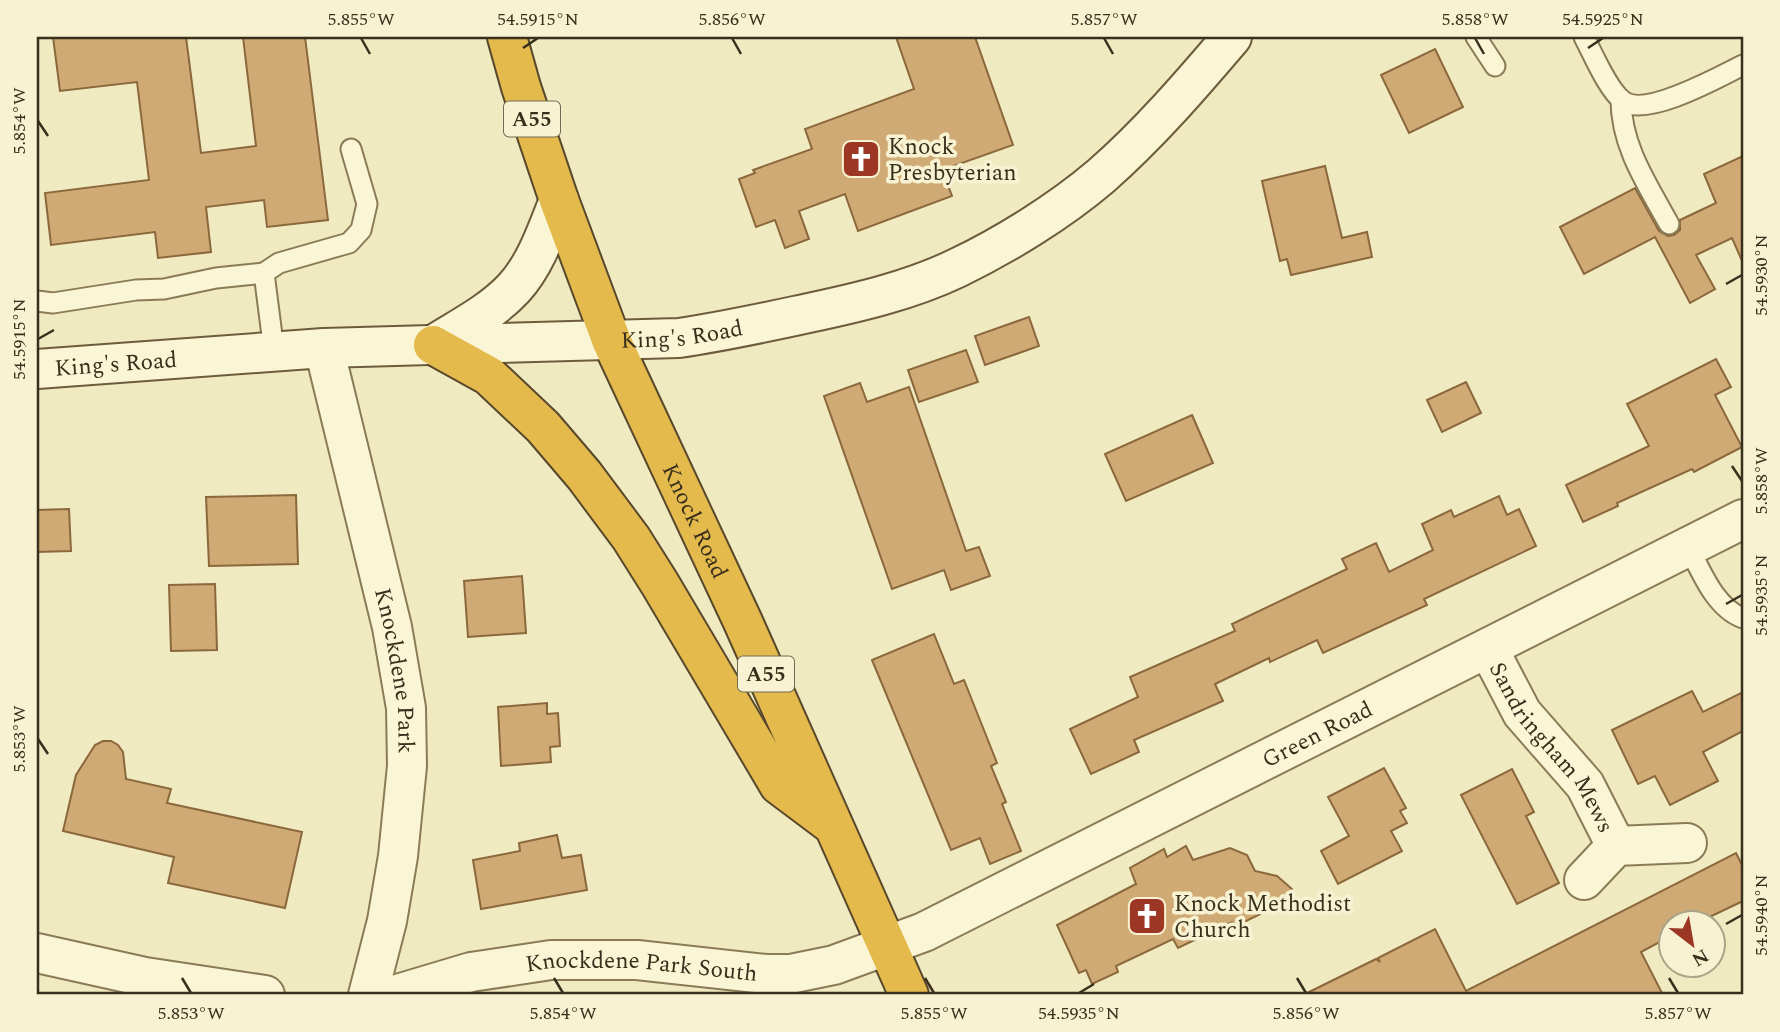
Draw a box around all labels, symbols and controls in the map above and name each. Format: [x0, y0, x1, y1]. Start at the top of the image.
text: 5.855°W [327, 6, 395, 33]
text: 54.5915°N [497, 6, 579, 33]
text: 5.856°W [698, 6, 766, 33]
text: 5.857°W [1070, 6, 1138, 33]
text: 5.858°W [1441, 6, 1509, 33]
text: 54.5925°N [1562, 6, 1644, 33]
text: 5.854°W [6, 87, 33, 155]
road number: A55 [504, 102, 560, 136]
place label: Knock Presbyterian [888, 130, 1017, 191]
church icon: Knock Presbyterian [840, 138, 882, 180]
text: 54.5930°N [1748, 234, 1775, 316]
text: 54.5915°N [6, 298, 33, 380]
street label: King's Road [620, 311, 746, 359]
street label: King's Road [53, 343, 178, 387]
text: 5.858°W [1748, 447, 1775, 515]
street label: Knock Road [652, 458, 736, 585]
text: 54.5935°N [1748, 554, 1775, 636]
street label: Knockdene Park [364, 584, 423, 754]
road number: A55 [738, 656, 794, 692]
street label: Sandringham Mews [1479, 656, 1623, 839]
street label: Green Road [1256, 692, 1379, 778]
text: 5.853°W [6, 705, 33, 773]
text: 54.5940°N [1748, 874, 1775, 956]
place label: Knock Methodist Church [1174, 887, 1351, 948]
church icon: Knock Methodist Church [1126, 895, 1168, 937]
north arrow [1658, 909, 1728, 979]
text: N [1686, 941, 1714, 974]
street label: Knockdene Park South [523, 944, 759, 992]
text: 5.853°W [157, 1000, 225, 1027]
text: 5.854°W [529, 1000, 597, 1027]
text: 5.855°W [900, 1000, 968, 1027]
text: 54.5935°N [1038, 1000, 1120, 1027]
text: 5.856°W [1272, 1000, 1340, 1027]
text: 5.857°W [1644, 1000, 1712, 1027]

